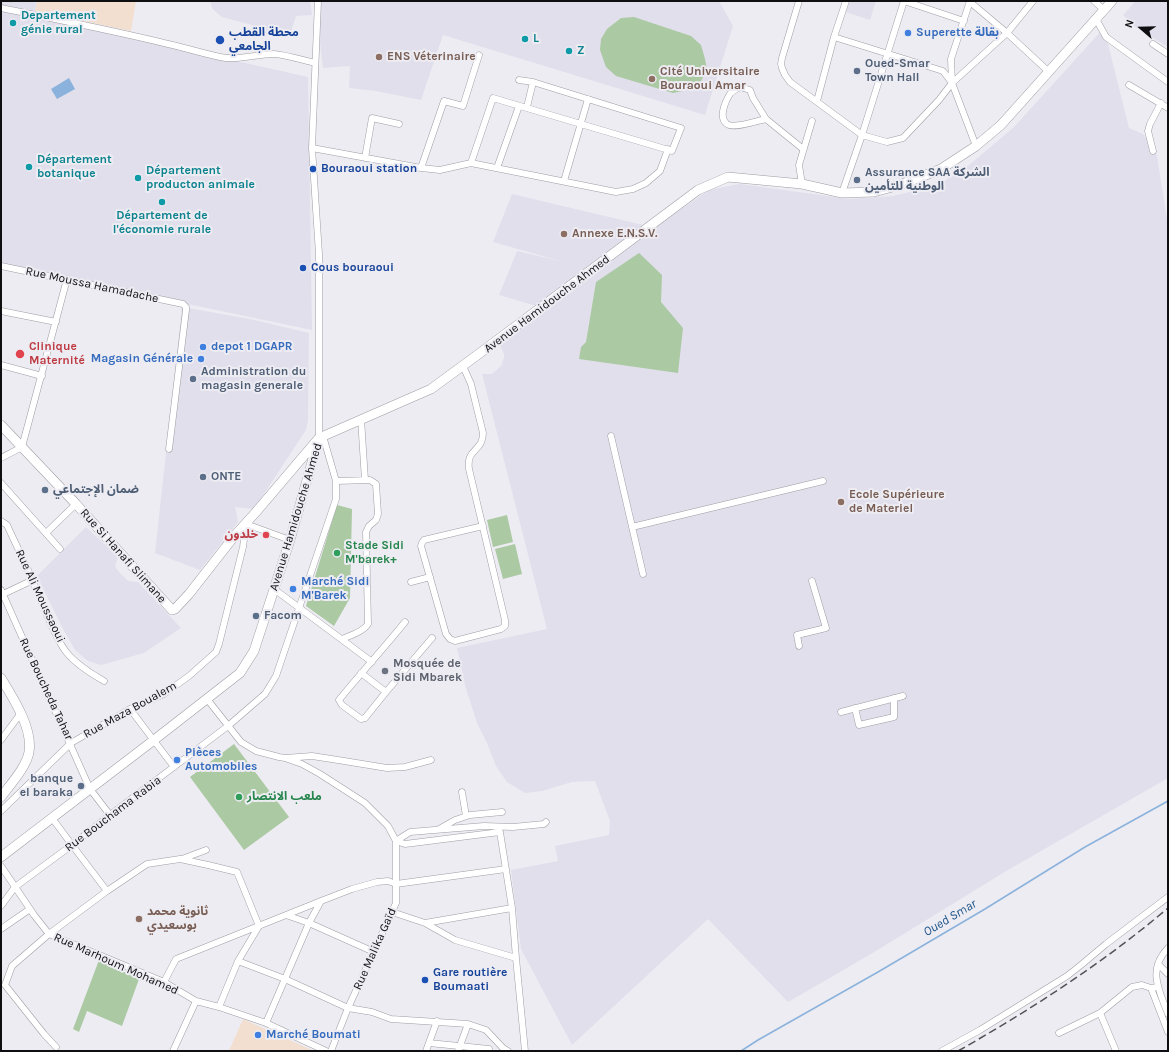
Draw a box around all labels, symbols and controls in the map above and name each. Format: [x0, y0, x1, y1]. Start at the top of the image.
north arrow [1121, 8, 1161, 48]
place label: Departement génie rural [21, 9, 96, 37]
marker: Departement génie rural [8, 18, 18, 28]
text: N [1122, 18, 1137, 30]
place label: محطة القطب الجامعي [229, 26, 299, 54]
place label: Superette بقالة [916, 26, 999, 40]
marker: Superette بقالة [903, 28, 913, 38]
place label: L [533, 32, 539, 46]
marker: محطة القطب الجامعي [214, 34, 226, 46]
marker: L [520, 34, 530, 44]
place label: Z [577, 44, 585, 58]
marker: Z [564, 46, 574, 56]
place label: ENS Véterinaire [387, 50, 476, 64]
marker: ENS Véterinaire [374, 52, 384, 62]
place label: Oued-Smar Town Hall [865, 57, 930, 85]
place label: Cité Universitaire Bouraoui Amar [660, 65, 760, 93]
marker: Oued-Smar Town Hall [852, 66, 862, 76]
marker: Cité Universitaire Bouraoui Amar [647, 74, 657, 84]
place label: Département botanique [37, 153, 112, 181]
marker: Département botanique [24, 162, 34, 172]
place label: Bouraoui station [321, 162, 417, 176]
place label: Département producton animale [146, 164, 255, 192]
marker: Bouraoui station [308, 164, 318, 174]
place label: Assurance SAA الشركة الوطنية للتأمين [865, 166, 989, 194]
marker: Département producton animale [133, 173, 143, 183]
marker: Assurance SAA الشركة الوطنية للتأمين [852, 175, 862, 185]
marker: Département de l'économie rurale [157, 197, 167, 207]
place label: Département de l'économie rurale [113, 209, 211, 237]
place label: Annexe E.N.S.V. [572, 227, 658, 241]
marker: Annexe E.N.S.V. [559, 229, 569, 239]
street label: Avenue Hamidouche Ahmed [481, 252, 613, 356]
place label: Cous bouraoui [311, 261, 394, 275]
marker: Cous bouraoui [298, 263, 308, 273]
street label: Rue Moussa Hamadache [24, 264, 160, 306]
place label: Clinique Maternité [29, 340, 85, 368]
place label: depot 1 DGAPR [211, 340, 292, 354]
marker: depot 1 DGAPR [198, 342, 208, 352]
marker: Clinique Maternité [14, 348, 26, 360]
place label: Magasin Générale [91, 352, 193, 366]
marker: Magasin Générale [196, 354, 206, 364]
place label: Administration du magasin generale [201, 365, 306, 393]
marker: Administration du magasin generale [188, 374, 198, 384]
street label: Avenue Hamidouche Ahmed [267, 441, 325, 593]
place label: ONTE [211, 470, 241, 484]
marker: ONTE [198, 472, 208, 482]
place label: ضمان الإجتماعي [53, 483, 139, 497]
marker: ضمان الإجتماعي [40, 485, 50, 495]
place label: Ecole Supérieure de Materiel [849, 488, 945, 516]
marker: Ecole Supérieure de Materiel [836, 497, 846, 507]
street label: Rue Si Hanafi Slimane [77, 506, 169, 606]
place label: خلدون [225, 528, 258, 542]
marker: خلدون [261, 530, 271, 540]
place label: Stade Sidi M'barek+ [345, 539, 404, 567]
street label: Rue Ali Moussaoui [12, 547, 68, 645]
marker: Stade Sidi M'barek+ [332, 548, 342, 558]
place label: Marché Sidi M'Barek [301, 575, 369, 603]
marker: Marché Sidi M'Barek [288, 584, 298, 594]
place label: Facom [264, 609, 302, 623]
marker: Facom [251, 611, 261, 621]
street label: Rue Boucheda Tahar [16, 636, 76, 742]
place label: Mosquée de Sidi Mbarek [393, 657, 462, 685]
marker: Mosquée de Sidi Mbarek [380, 666, 390, 676]
street label: Rue Maza Boualem [81, 678, 179, 742]
place label: Pièces Automobiles [185, 746, 257, 774]
marker: Pièces Automobiles [172, 755, 182, 765]
place label: banque el baraka [20, 772, 73, 800]
street label: Rue Bouchama Rabia [62, 773, 164, 855]
marker: banque el baraka [76, 781, 86, 791]
place label: ملعب الانتصار [247, 790, 322, 804]
marker: ملعب الانتصار [234, 792, 244, 802]
water label: Oued Smar [921, 896, 979, 940]
place label: ثانوية محمد بوسعيدي [147, 905, 208, 933]
street label: Rue Malika Gaïd [350, 906, 400, 992]
marker: ثانوية محمد بوسعيدي [134, 914, 144, 924]
street label: Rue Marhoum Mohamed [51, 930, 181, 998]
place label: Gare routière Boumaati [433, 966, 507, 994]
marker: Gare routière Boumaati [420, 975, 430, 985]
place label: Marché Boumati [266, 1028, 361, 1042]
marker: Marché Boumati [253, 1030, 263, 1040]

